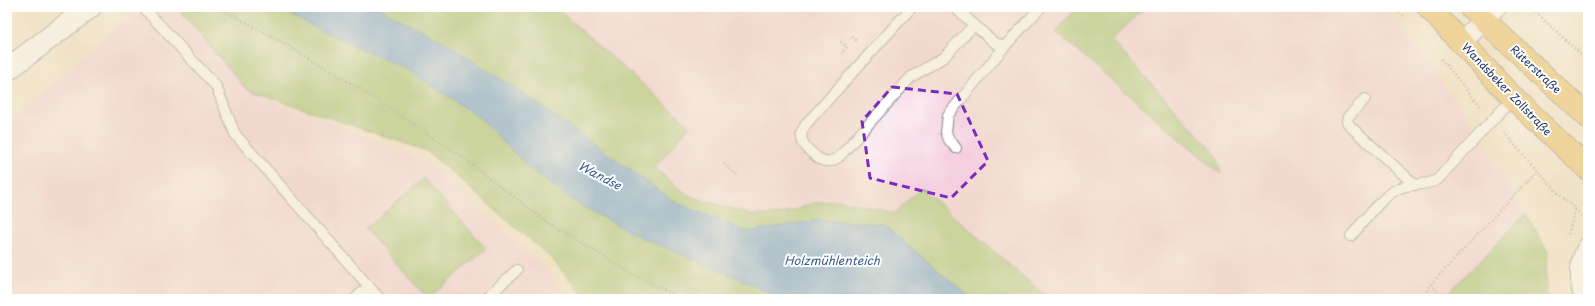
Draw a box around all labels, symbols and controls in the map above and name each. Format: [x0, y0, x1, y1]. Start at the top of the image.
street label: Wandsbeker Zollstraße [1458, 39, 1556, 139]
street label: Rüterstraße [1507, 41, 1565, 97]
water label: Wandse [575, 156, 625, 194]
water label: Holzmühlenteich [784, 251, 881, 269]

